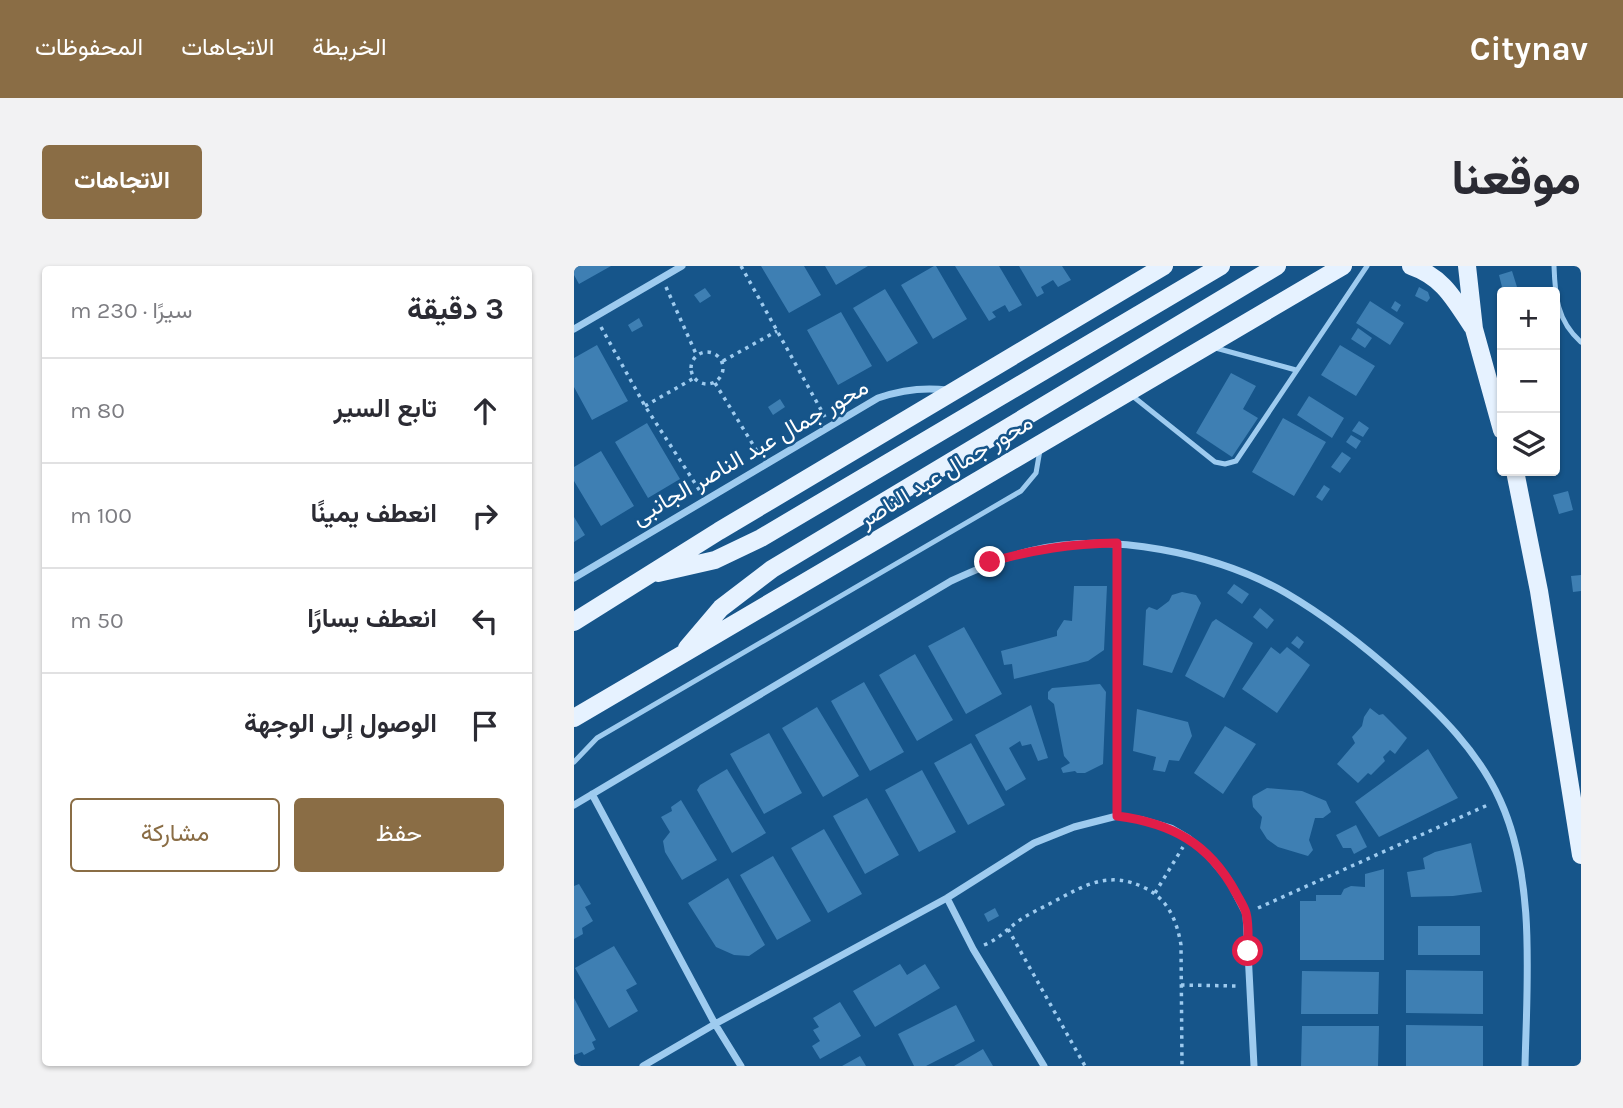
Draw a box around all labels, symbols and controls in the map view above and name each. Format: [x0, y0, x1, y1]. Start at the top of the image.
text: Citynav [1470, 30, 1588, 68]
text: المحفوظات [35, 33, 143, 61]
text: الاتجاهات [181, 33, 274, 61]
text: الخريطة [312, 33, 387, 61]
button: الاتجاهات [42, 145, 202, 219]
text: موقعنا [1451, 149, 1581, 206]
map controls [1497, 287, 1560, 476]
button: + [1497, 287, 1560, 350]
text: 3 دقيقة [407, 291, 504, 327]
text: سيرًا · 230 m [70, 297, 193, 324]
button: − [1497, 350, 1560, 413]
street label: محور جمال عبد الناصر الجانبى [627, 373, 874, 532]
icon: ahead [466, 392, 504, 430]
text: تابع السير [333, 393, 437, 424]
text: 80 m [70, 397, 125, 424]
street label: محور جمال عبد الناصر [853, 408, 1038, 535]
button: layers [1497, 413, 1560, 476]
icon: right [466, 497, 504, 535]
text: انعطف يمينًا [311, 498, 437, 529]
text: 100 m [70, 502, 132, 529]
route end [974, 546, 1005, 577]
icon: left [466, 602, 504, 640]
text: انعطف يسارًا [307, 603, 437, 634]
text: 50 m [70, 607, 124, 634]
icon: arrive [466, 707, 504, 745]
text: الوصول إلى الوجهة [244, 708, 437, 739]
button: مشاركة [70, 798, 280, 872]
button: حفظ [294, 798, 504, 872]
route start [1232, 935, 1263, 966]

